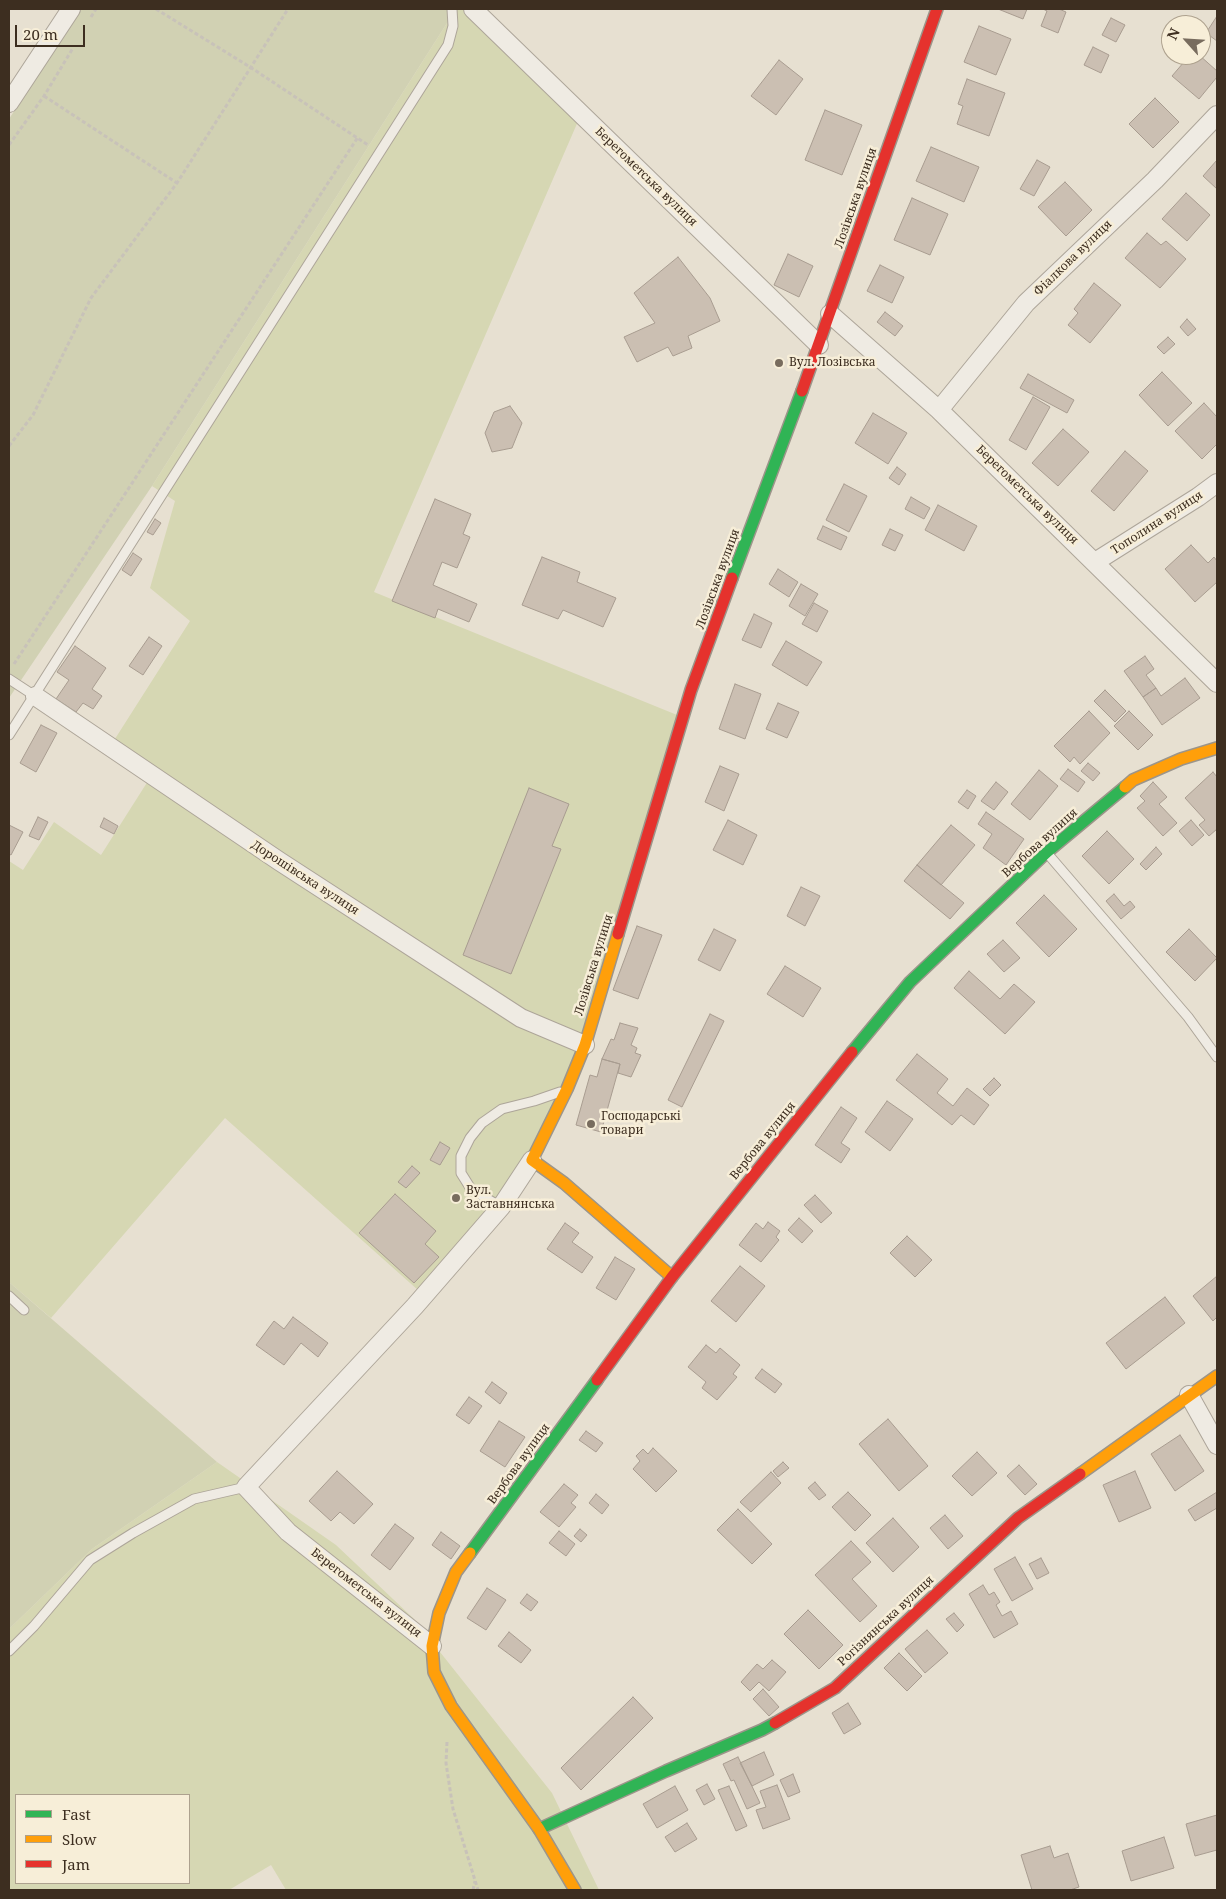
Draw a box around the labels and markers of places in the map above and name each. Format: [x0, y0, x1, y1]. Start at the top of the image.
place label: Вул. Лозівська [789, 356, 876, 370]
marker: Вул. Лозівська [773, 357, 785, 369]
place label: Господарські товари [601, 1110, 681, 1138]
marker: Господарські товари [585, 1118, 597, 1130]
place label: Вул. Заставнянська [466, 1184, 555, 1212]
marker: Вул. Заставнянська [450, 1192, 462, 1204]

